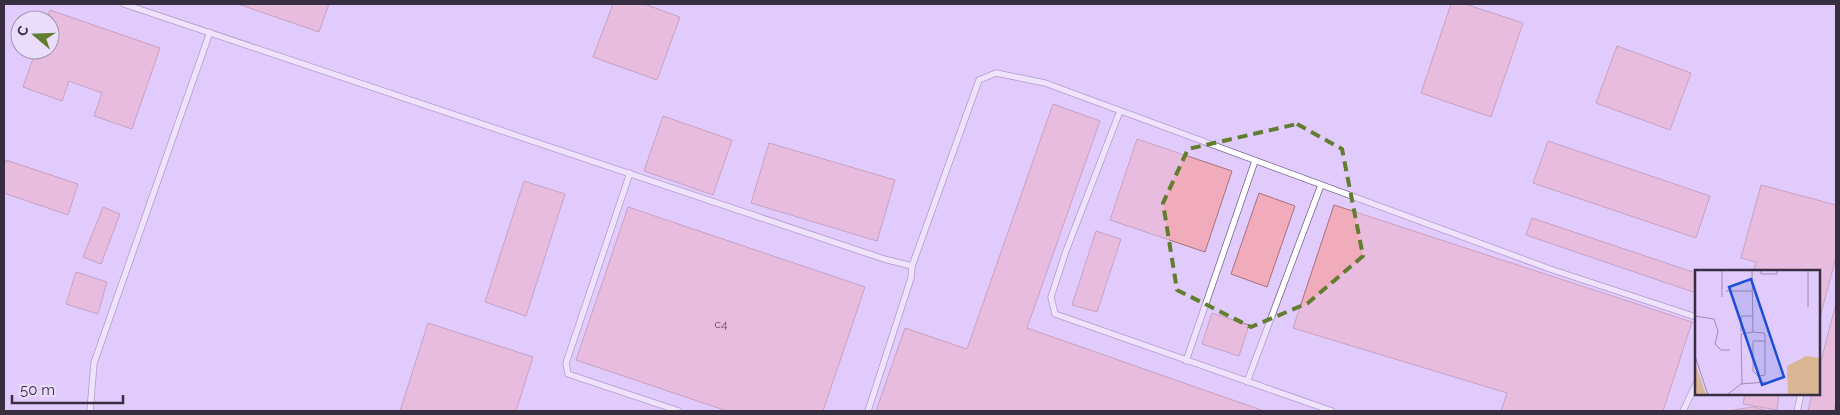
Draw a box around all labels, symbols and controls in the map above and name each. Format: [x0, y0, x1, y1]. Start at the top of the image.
north arrow [10, 10, 60, 60]
text: С [14, 23, 32, 38]
inset map [1695, 270, 1820, 395]
house number: с4 [714, 317, 728, 331]
scale bar [12, 372, 124, 404]
text: 50 m [20, 381, 55, 399]

